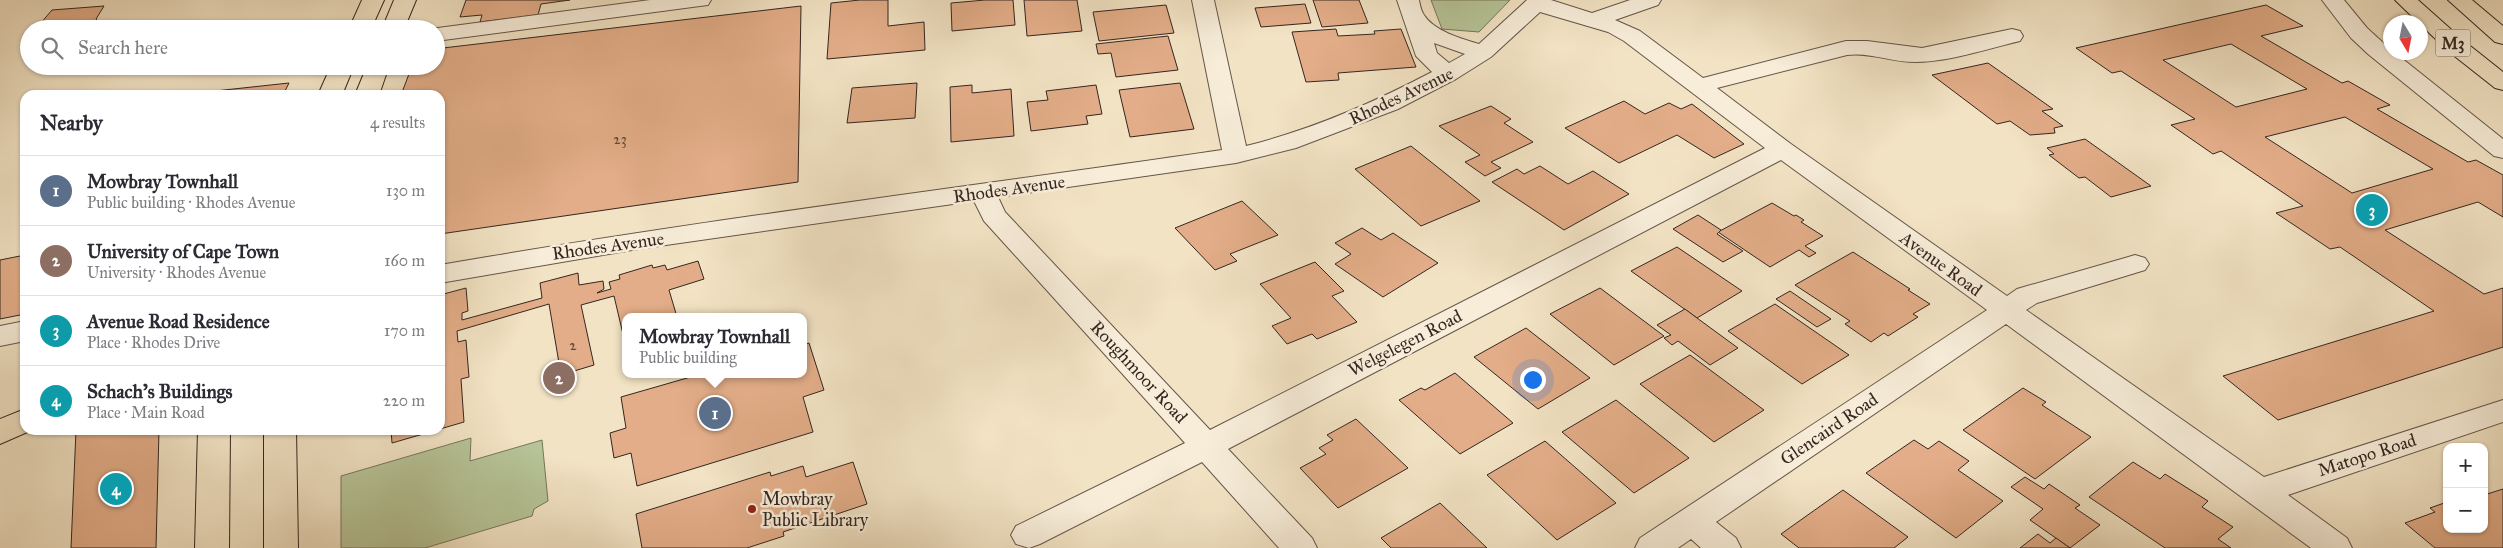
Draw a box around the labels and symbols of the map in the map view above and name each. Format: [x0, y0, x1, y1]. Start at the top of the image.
north arrow [2383, 15, 2428, 60]
road number: M3 [2436, 29, 2470, 56]
street label: Rhodes Avenue [1345, 62, 1457, 130]
house number: 23 [613, 130, 627, 148]
street label: Rhodes Avenue [952, 170, 1066, 208]
pin: 3 [2356, 191, 2388, 229]
street label: Avenue Road [1895, 226, 1986, 301]
street label: Rhodes Avenue [551, 227, 665, 265]
street label: Welgelegen Road [1344, 305, 1466, 382]
street label: Roughmoor Road [1085, 316, 1192, 428]
house number: 2 [569, 336, 577, 354]
pin: 2 [543, 359, 575, 397]
your location [1520, 367, 1546, 393]
street label: Glencaird Road [1776, 388, 1882, 470]
pin: 1 [699, 394, 731, 432]
street label: Matopo Road [2315, 429, 2419, 481]
pin: 4 [100, 470, 132, 508]
place label: Mowbray Public Library [762, 488, 869, 531]
marker: Mowbray Public Library [746, 503, 758, 515]

